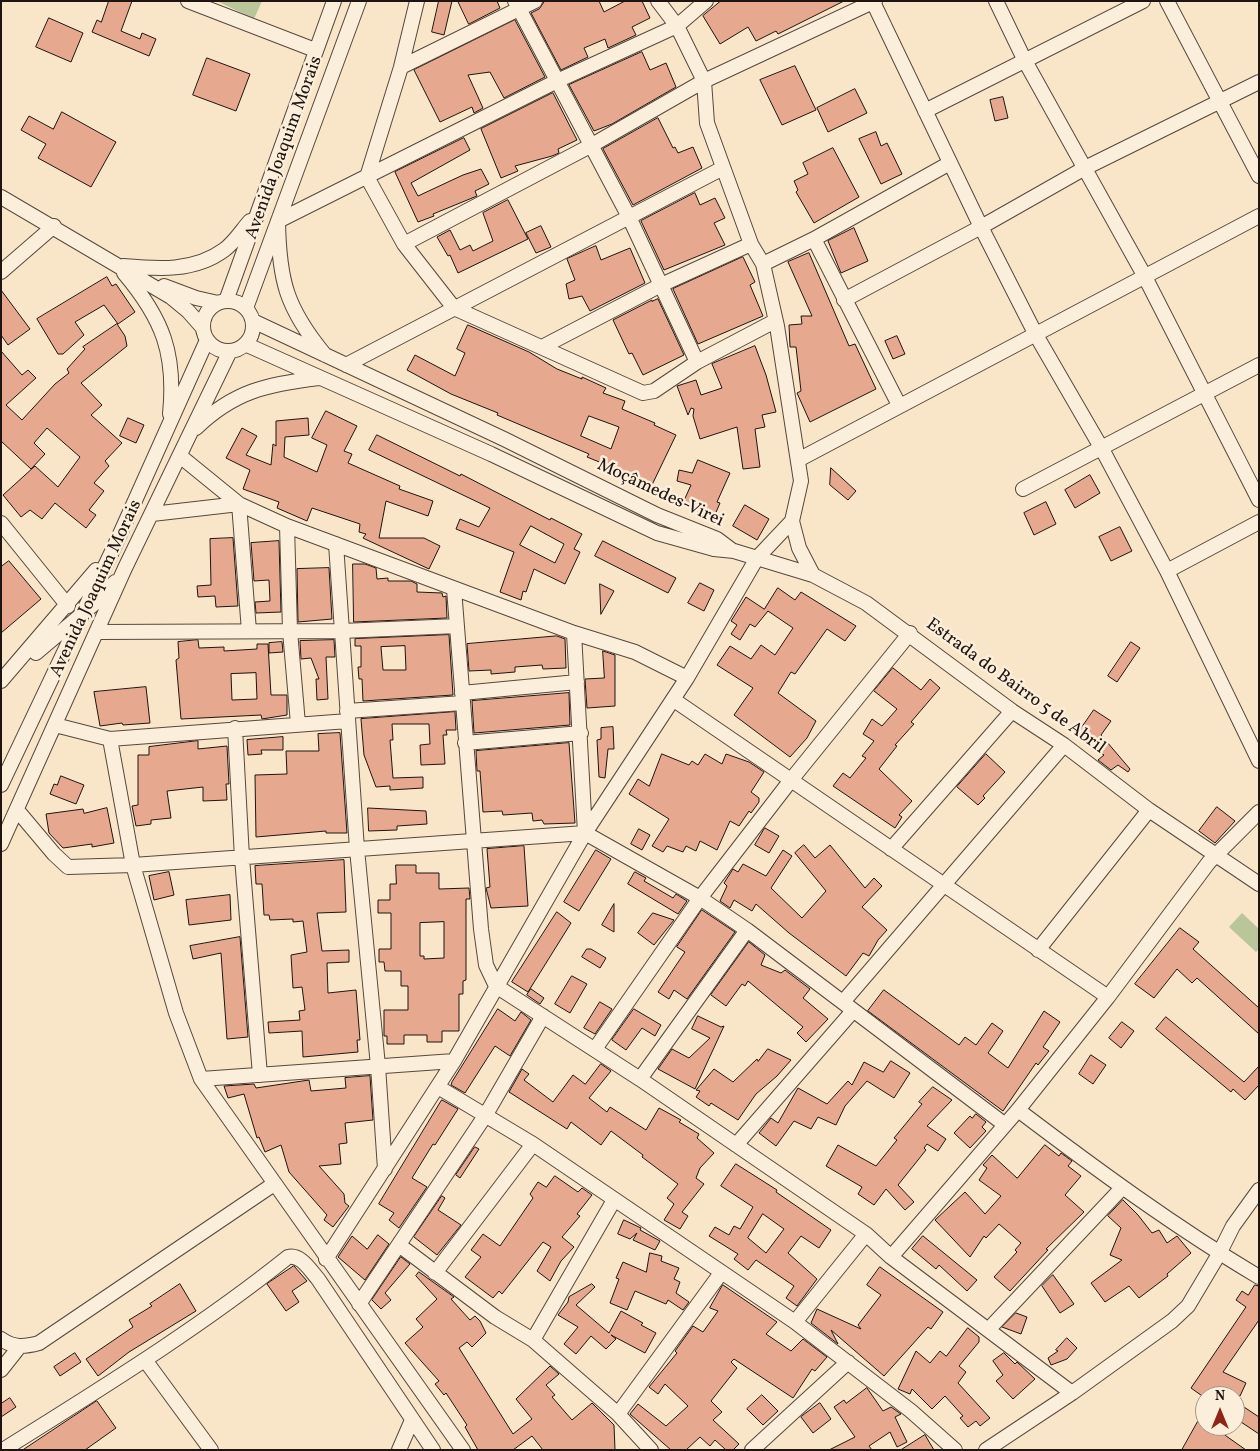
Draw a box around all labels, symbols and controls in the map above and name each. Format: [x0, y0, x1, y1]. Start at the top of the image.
street label: Avenida Joaquim Morais [242, 53, 328, 243]
street label: Moçâmedes-Virei [593, 455, 727, 533]
street label: Avenida Joaquim Morais [46, 497, 148, 681]
street label: Estrada do Bairro 5 de Abril [921, 615, 1109, 759]
north arrow [1195, 1386, 1245, 1436]
text: N [1215, 1387, 1225, 1406]

